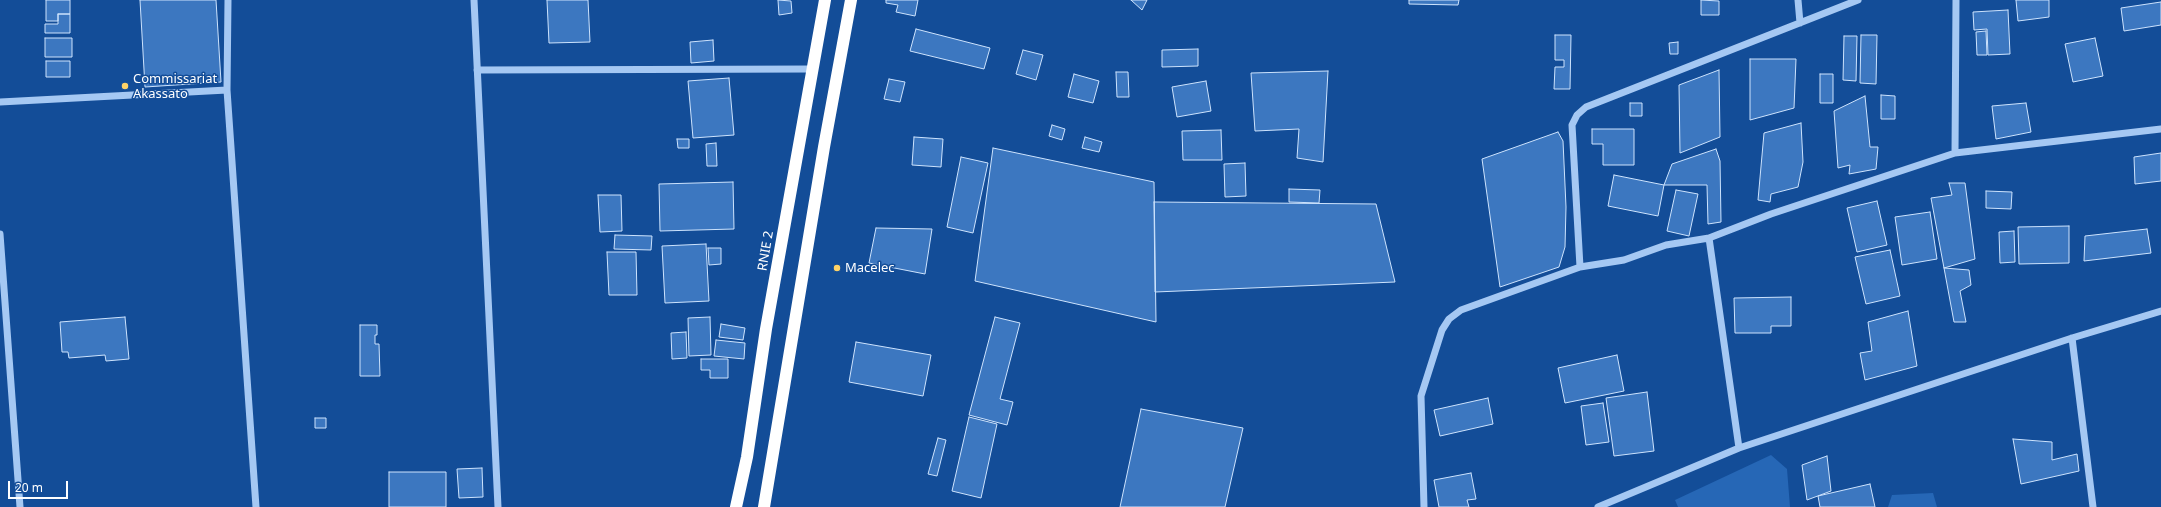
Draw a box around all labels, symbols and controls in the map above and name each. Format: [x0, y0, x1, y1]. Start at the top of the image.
place label: Commissariat Akassato [133, 71, 217, 102]
marker: Commissariat Akassato [120, 81, 130, 91]
street label: RNIE 2 [755, 230, 777, 272]
place label: Macelec [845, 260, 895, 276]
marker: Macelec [832, 263, 842, 273]
scale bar [10, 473, 70, 499]
text: 20 m [15, 479, 43, 496]

